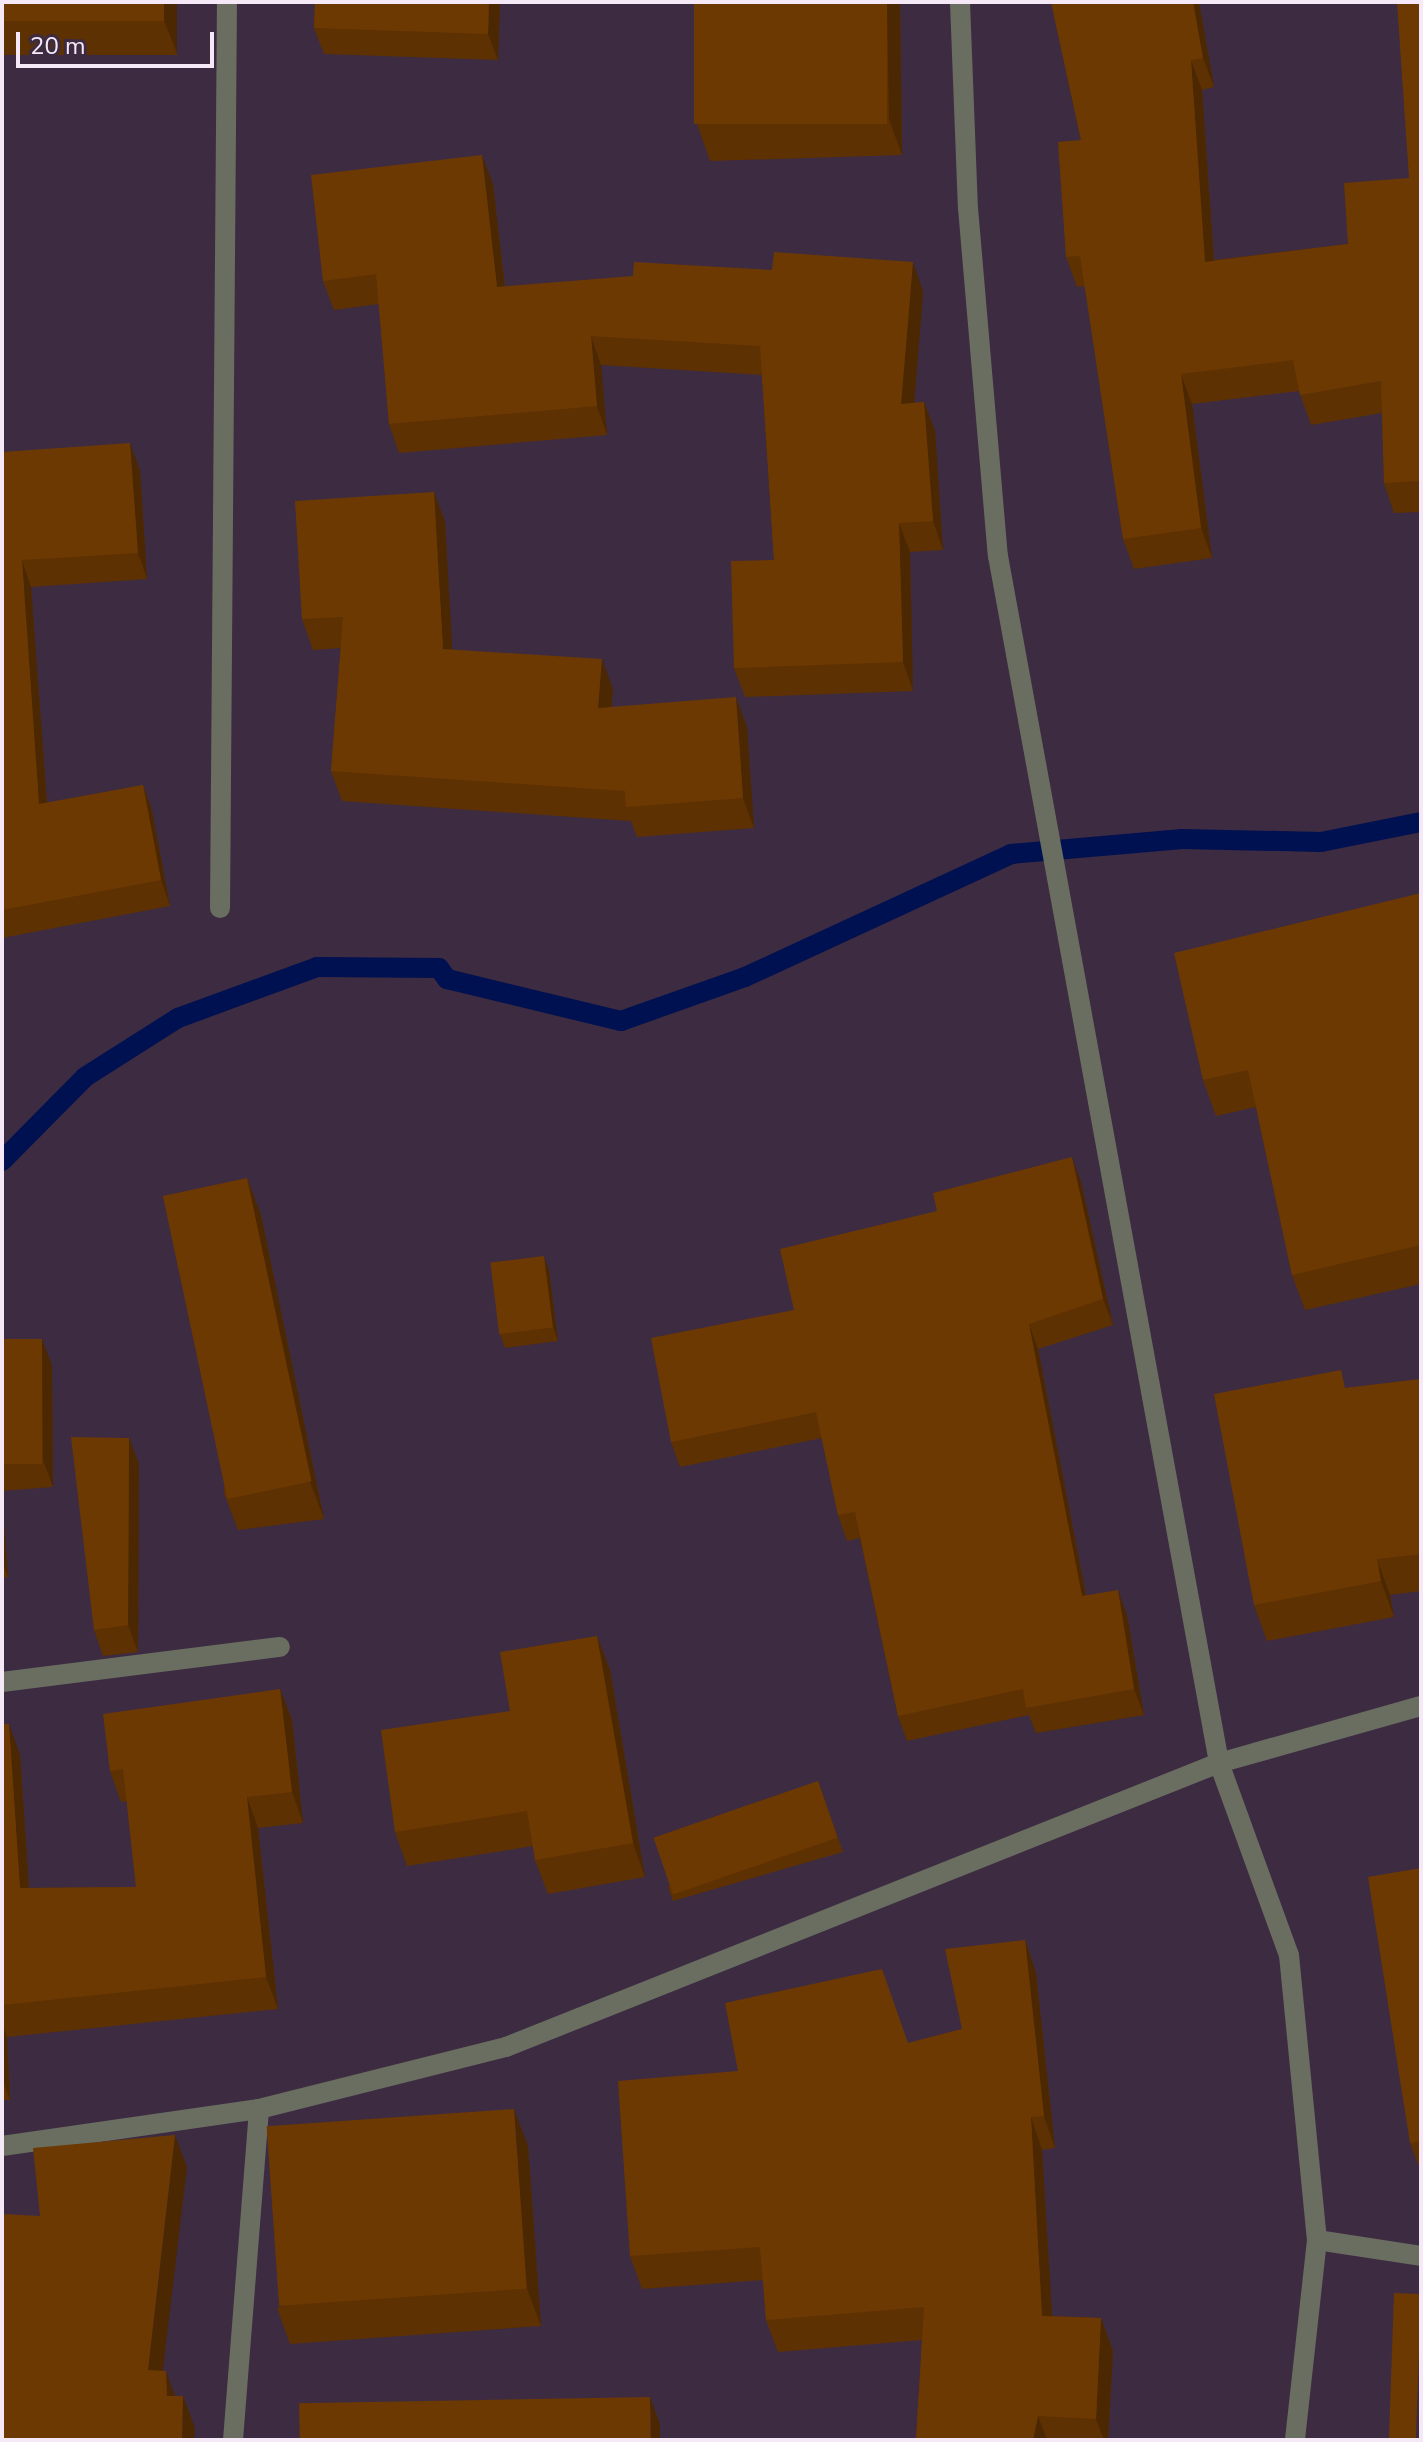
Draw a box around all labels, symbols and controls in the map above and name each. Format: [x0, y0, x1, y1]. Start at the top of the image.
scale bar [20, 16, 218, 66]
text: 20 m [30, 30, 86, 62]

